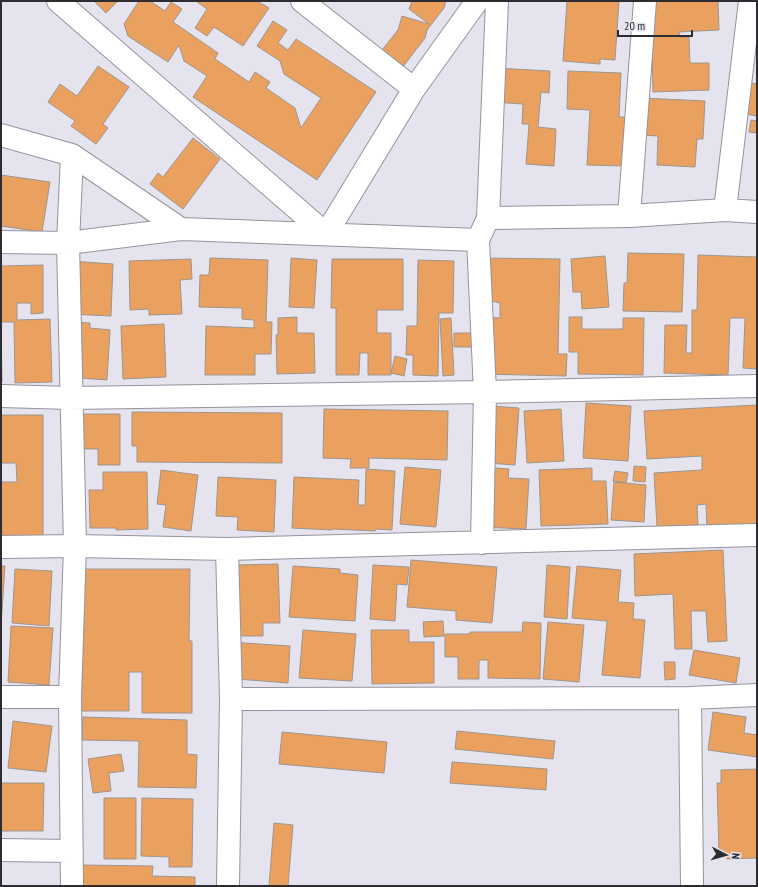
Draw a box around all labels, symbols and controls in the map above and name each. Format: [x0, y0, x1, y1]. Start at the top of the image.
scale bar [618, 12, 692, 38]
text: 20 m [624, 18, 645, 33]
north arrow [706, 835, 746, 875]
text: N [729, 852, 743, 860]

